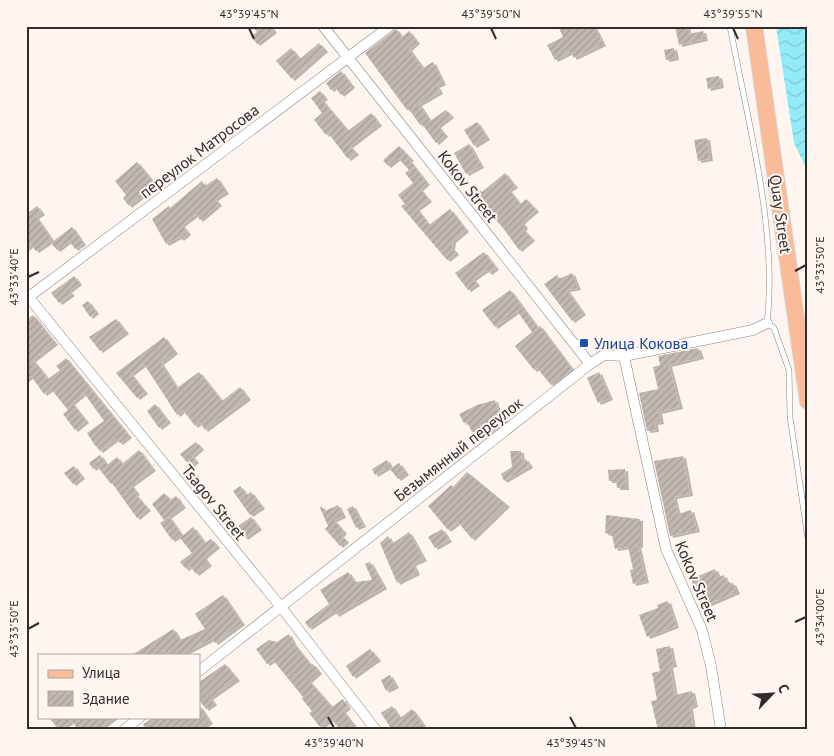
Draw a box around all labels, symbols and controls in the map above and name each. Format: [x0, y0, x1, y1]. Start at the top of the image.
text: 43°39'45"N [219, 6, 279, 21]
text: 43°39'50"N [461, 6, 521, 21]
text: 43°39'55"N [703, 6, 763, 21]
street label: переулок Матросова [135, 100, 263, 202]
street label: Kokov Street [434, 146, 503, 226]
street label: Quay Street [766, 173, 797, 255]
text: 43°33'50"E [812, 236, 827, 294]
text: 43°33'40"E [6, 248, 21, 306]
place label: Улица Кокова [594, 333, 688, 353]
marker: Улица Кокова [578, 337, 590, 349]
street label: Безымянный переулок [390, 392, 527, 506]
street label: Tsagov Street [178, 460, 251, 544]
street label: Kokov Street [671, 538, 723, 625]
text: 43°34'00"E [812, 588, 827, 646]
text: 43°33'50"E [6, 600, 21, 658]
legend [38, 654, 200, 718]
text: Улица [82, 663, 120, 682]
north arrow [746, 668, 796, 718]
text: С [774, 681, 794, 696]
text: Здание [82, 689, 130, 708]
text: 43°39'40"N [304, 735, 364, 750]
text: 43°39'45"N [546, 735, 606, 750]

